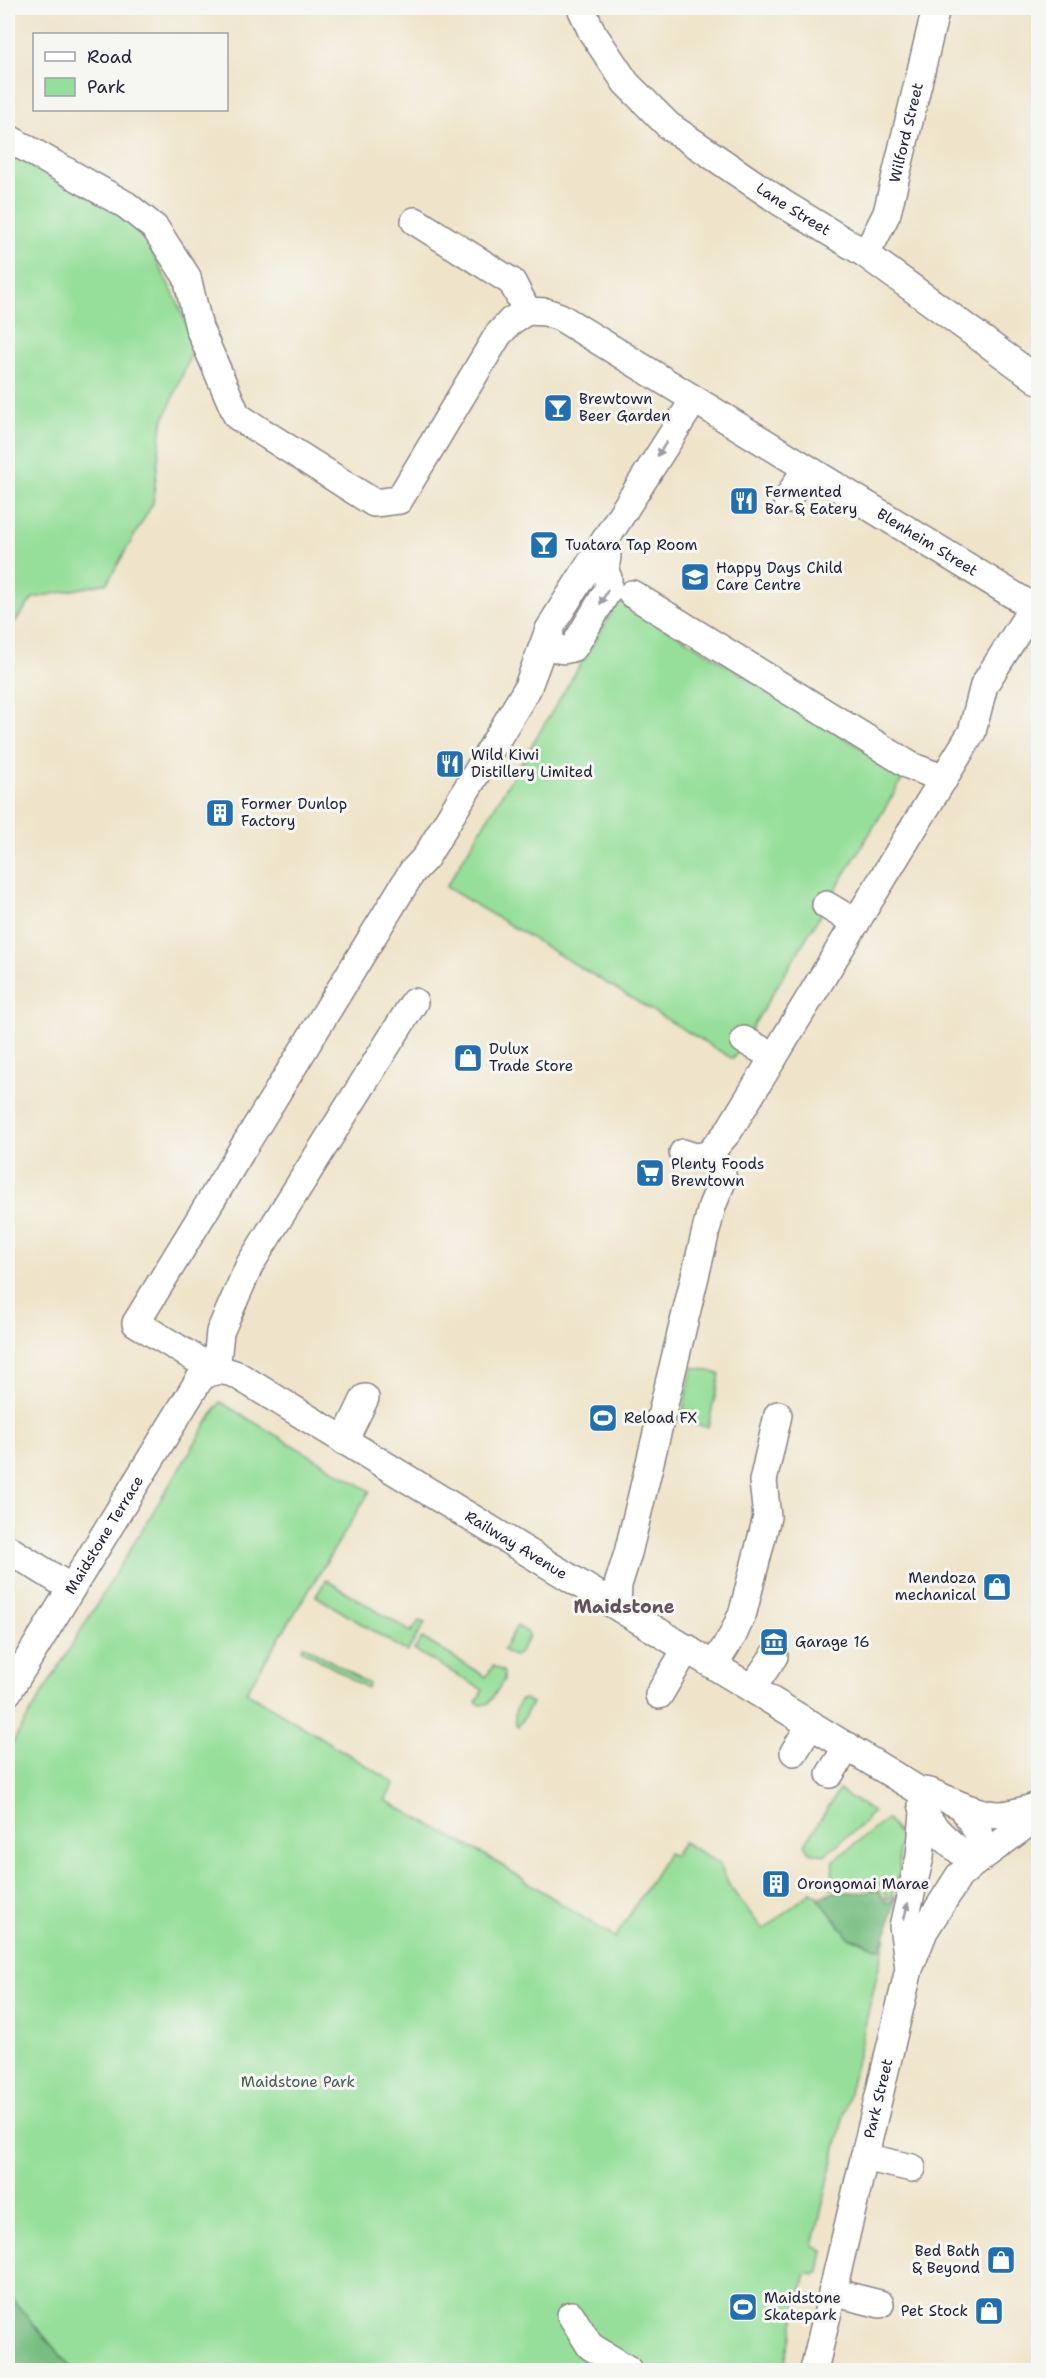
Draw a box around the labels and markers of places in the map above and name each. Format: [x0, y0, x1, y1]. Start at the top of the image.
place label: Brewtown Beer Garden [579, 389, 670, 426]
bar icon: Brewtown Beer Garden [542, 392, 574, 424]
place label: Fermented Bar & Eatery [765, 482, 857, 519]
restaurant icon: Fermented Bar & Eatery [728, 485, 760, 517]
bar icon: Tuatara Tap Room [528, 529, 560, 561]
place label: Tuatara Tap Room [565, 535, 697, 555]
place label: Happy Days Child Care Centre [716, 558, 843, 595]
school or university icon: Happy Days Child Care Centre [679, 561, 711, 593]
place label: Wild Kiwi Distillery Limited [471, 745, 593, 782]
restaurant icon: Wild Kiwi Distillery Limited [434, 748, 466, 780]
place label: Former Dunlop Factory [241, 794, 347, 831]
building icon: Former Dunlop Factory [204, 797, 236, 829]
place label: Dulux Trade Store [489, 1039, 573, 1076]
shop icon: Dulux Trade Store [452, 1042, 484, 1074]
place label: Plenty Foods Brewtown [671, 1154, 764, 1191]
supermarket icon: Plenty Foods Brewtown [634, 1157, 666, 1189]
sports icon: Reload FX [587, 1402, 619, 1434]
place label: Reload FX [624, 1408, 697, 1428]
place label: Mendoza mechanical [895, 1568, 977, 1605]
shop icon: Mendoza mechanical [981, 1571, 1013, 1603]
museum icon: Garage 16 [758, 1626, 790, 1658]
place label: Garage 16 [795, 1632, 870, 1652]
building icon: Orongomai Marae [760, 1868, 792, 1900]
place label: Orongomai Marae [797, 1874, 929, 1894]
place label: Bed Bath & Beyond [912, 2241, 980, 2278]
shop icon: Bed Bath & Beyond [985, 2244, 1017, 2276]
place label: Maidstone Skatepark [764, 2288, 841, 2325]
sports icon: Maidstone Skatepark [727, 2291, 759, 2323]
shop icon: Pet Stock [973, 2295, 1005, 2327]
place label: Pet Stock [901, 2301, 968, 2321]

